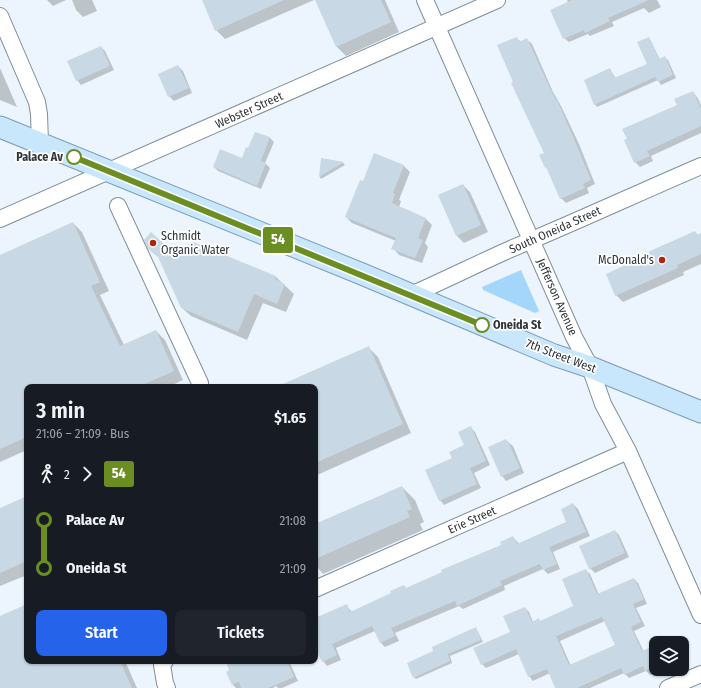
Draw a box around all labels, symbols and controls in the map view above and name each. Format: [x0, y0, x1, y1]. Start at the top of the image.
street label: Webster Street [213, 89, 285, 131]
marker: Palace Av [66, 149, 82, 165]
place label: Palace Av [16, 150, 63, 164]
street label: South Oneida Street [507, 203, 603, 257]
line badge: 54 [260, 227, 296, 253]
place label: Schmidt Organic Water [161, 229, 230, 257]
text: 54 [271, 231, 285, 248]
marker: Schmidt Organic Water [148, 238, 158, 248]
place label: McDonald's [598, 253, 654, 267]
marker: McDonald's [657, 255, 667, 265]
street label: Jefferson Avenue [534, 256, 580, 338]
marker: Oneida St [474, 317, 490, 333]
place label: Oneida St [493, 318, 542, 332]
street label: 7th Street West [524, 336, 598, 376]
text: 3 min [36, 397, 85, 424]
text: $1.65 [274, 409, 306, 427]
text: 21:06 – 21:09 · Bus [36, 426, 129, 441]
icon: walk [36, 463, 58, 485]
icon: forward [76, 463, 98, 485]
text: 54 [112, 465, 126, 482]
text: 2 [64, 467, 70, 482]
street label: Erie Street [446, 503, 498, 537]
text: Palace Av [66, 511, 124, 529]
text: 21:08 [279, 513, 306, 528]
text: Oneida St [66, 559, 127, 577]
text: 21:09 [280, 561, 306, 576]
button: Start [36, 610, 167, 656]
button: Tickets [175, 610, 306, 656]
map controls [649, 636, 689, 676]
button: layers [649, 636, 689, 676]

